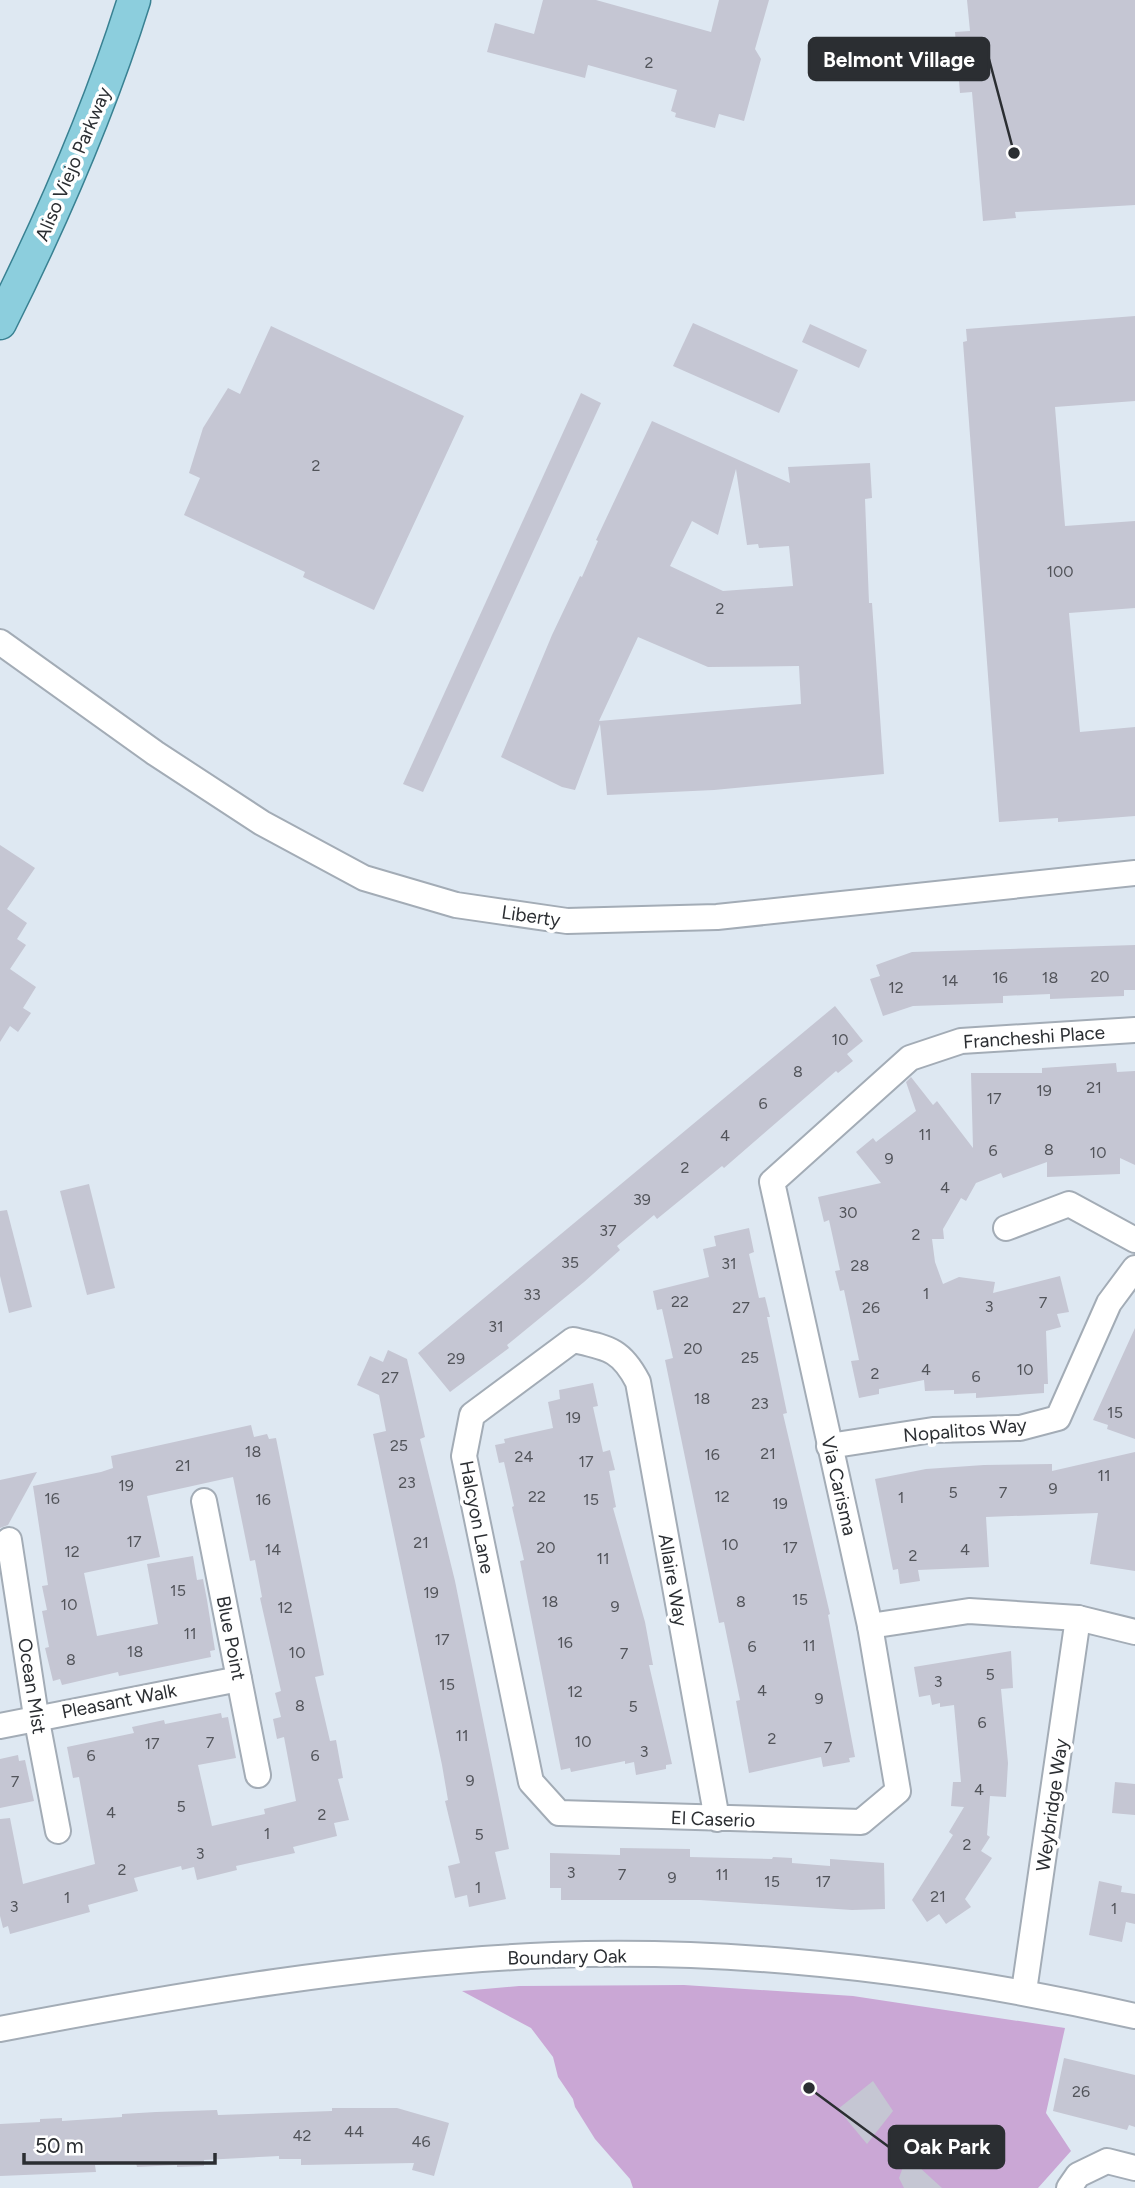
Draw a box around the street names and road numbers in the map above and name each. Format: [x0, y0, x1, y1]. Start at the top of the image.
street label: Aliso Viejo Parkway [30, 83, 116, 245]
street label: Liberty [500, 900, 562, 932]
street label: Francheshi Place [962, 1021, 1106, 1053]
street label: Nopalitos Way [902, 1413, 1028, 1447]
street label: Via Carisma [816, 1434, 862, 1538]
street label: Halcyon Lane [455, 1458, 499, 1576]
street label: Allaire Way [654, 1532, 692, 1628]
street label: Blue Point [212, 1594, 250, 1682]
street label: Ocean Mist [13, 1636, 51, 1736]
street label: Pleasant Walk [59, 1678, 179, 1723]
street label: Weybridge Way [1031, 1737, 1073, 1873]
street label: El Caserio [670, 1806, 756, 1832]
street label: Boundary Oak [507, 1944, 628, 1970]

